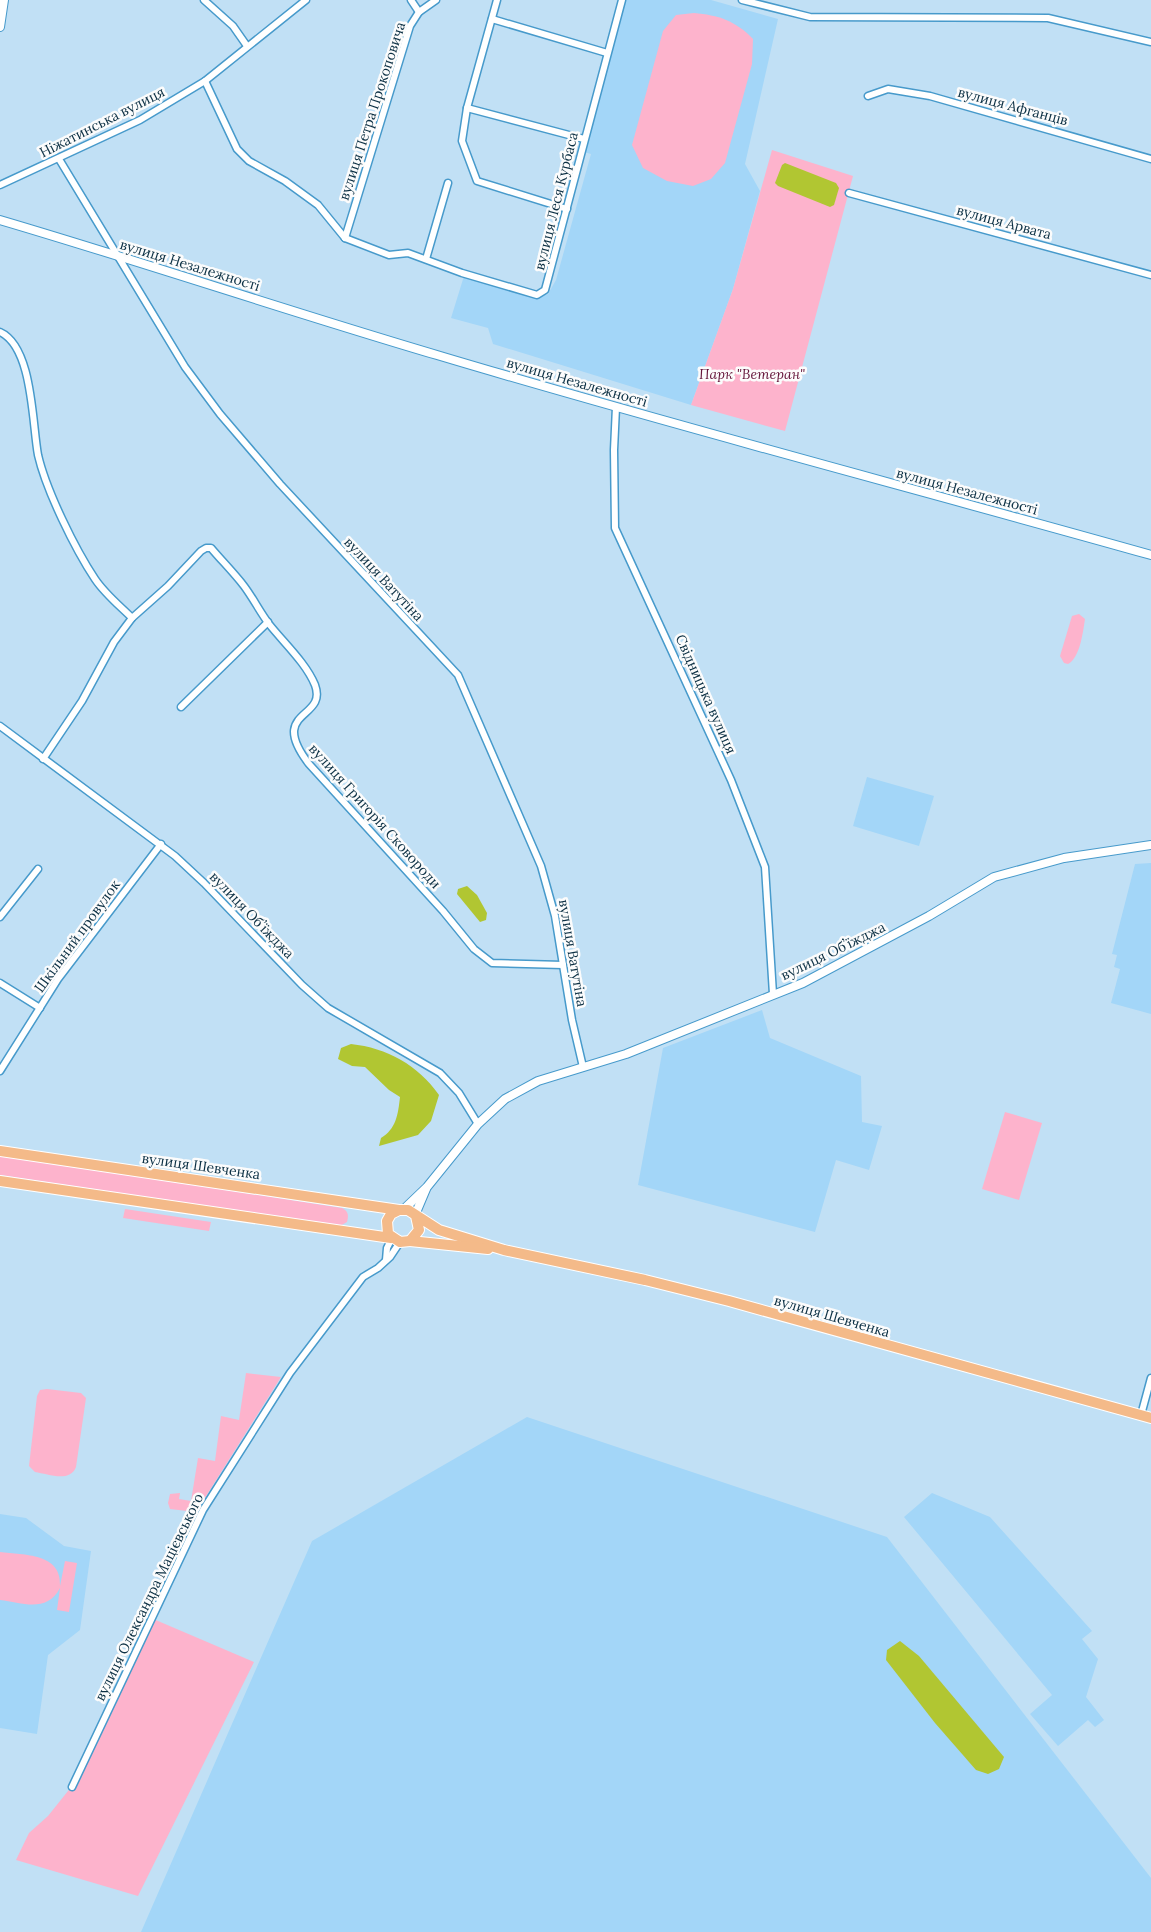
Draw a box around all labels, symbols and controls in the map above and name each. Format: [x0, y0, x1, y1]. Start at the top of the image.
street label: вулиця Петра Прокоповича [335, 20, 409, 202]
street label: Ніжатинська вулиця [36, 83, 168, 161]
street label: вулиця Афганців [956, 83, 1070, 129]
street label: вулиця Леся Курбаса [530, 130, 582, 272]
street label: вулиця Арвата [955, 201, 1053, 243]
street label: вулиця Незалежності [118, 235, 262, 295]
street label: вулиця Незалежності [505, 353, 649, 411]
park label: Парк "Ветеран" [699, 365, 805, 383]
street label: вулиця Незалежності [894, 463, 1040, 519]
street label: вулиця Ватутіна [340, 533, 428, 625]
street label: Свідницька вулиця [672, 631, 740, 757]
street label: вулиця Григорія Сковороди [305, 740, 445, 892]
street label: вулиця Обʼїжджа [206, 868, 298, 962]
street label: Шкільний провулок [30, 876, 124, 996]
street label: вулиця Ватутіна [555, 898, 591, 1008]
street label: вулиця Обʼїжджа [778, 918, 888, 984]
street label: вулиця Шевченка [141, 1149, 261, 1183]
street label: вулиця Шевченка [772, 1291, 892, 1341]
street label: вулиця Олександра Мацієвського [91, 1490, 207, 1704]

